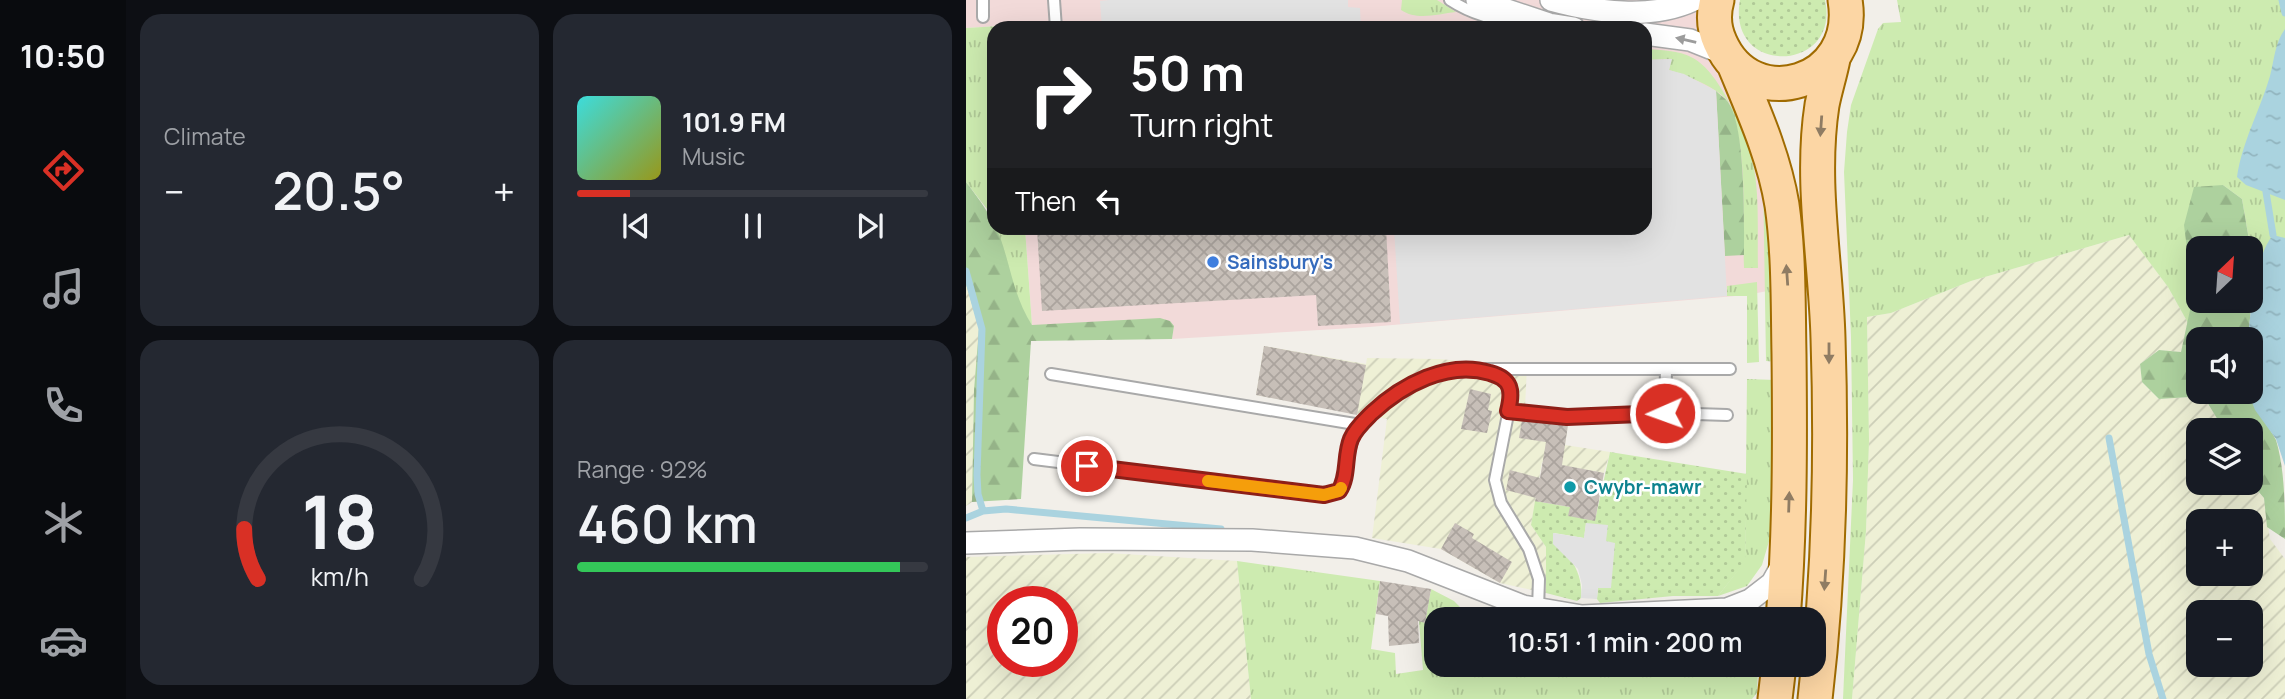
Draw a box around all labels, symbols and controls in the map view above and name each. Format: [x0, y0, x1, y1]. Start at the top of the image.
text: 10:50 [20, 34, 106, 78]
one-way arrow [1675, 34, 1697, 45]
text: 50 m [1130, 39, 1245, 106]
icon: right [1015, 49, 1106, 140]
text: Turn right [1130, 103, 1273, 147]
text: 101.9 FM [682, 104, 786, 140]
one-way arrow [1815, 115, 1826, 137]
text: Climate [164, 120, 246, 152]
text: Music [682, 140, 745, 172]
icon: directions [39, 146, 88, 195]
text: 20.5° [273, 155, 405, 226]
text: − [164, 165, 185, 217]
text: + [493, 165, 515, 217]
icon: left [1090, 182, 1128, 220]
text: Then [1015, 183, 1076, 219]
icon: previous [617, 207, 655, 245]
icon: pause [734, 207, 772, 245]
icon: next [851, 207, 889, 245]
north arrow [2186, 236, 2263, 313]
map controls [2186, 236, 2263, 677]
place label: Sainsbury's [1227, 249, 1333, 275]
marker: Sainsbury's [1205, 254, 1221, 270]
icon: music [39, 264, 88, 313]
one-way arrow [1781, 264, 1792, 286]
button: sound [2186, 327, 2263, 404]
one-way arrow [1823, 342, 1834, 364]
position arrow [1628, 376, 1702, 450]
icon: phone [39, 381, 88, 430]
button: layers [2186, 418, 2263, 495]
pin [1057, 436, 1117, 496]
icon: arrive [1068, 447, 1106, 485]
text: Range · 92% [577, 453, 708, 485]
text: 18 [301, 471, 378, 571]
place label: Cwybr-mawr [1584, 474, 1702, 500]
marker: Cwybr-mawr [1562, 479, 1578, 495]
text: 460 km [577, 488, 758, 559]
one-way arrow [1783, 491, 1795, 513]
icon: climate [39, 498, 88, 547]
button: + [2186, 509, 2263, 586]
text: km/h [310, 558, 369, 593]
one-way arrow [1819, 569, 1830, 591]
speed limit sign: 20 [987, 586, 1078, 677]
button: − [2186, 600, 2263, 677]
icon: car [39, 616, 88, 665]
text: 10:51 · 1 min · 200 m [1507, 624, 1743, 660]

